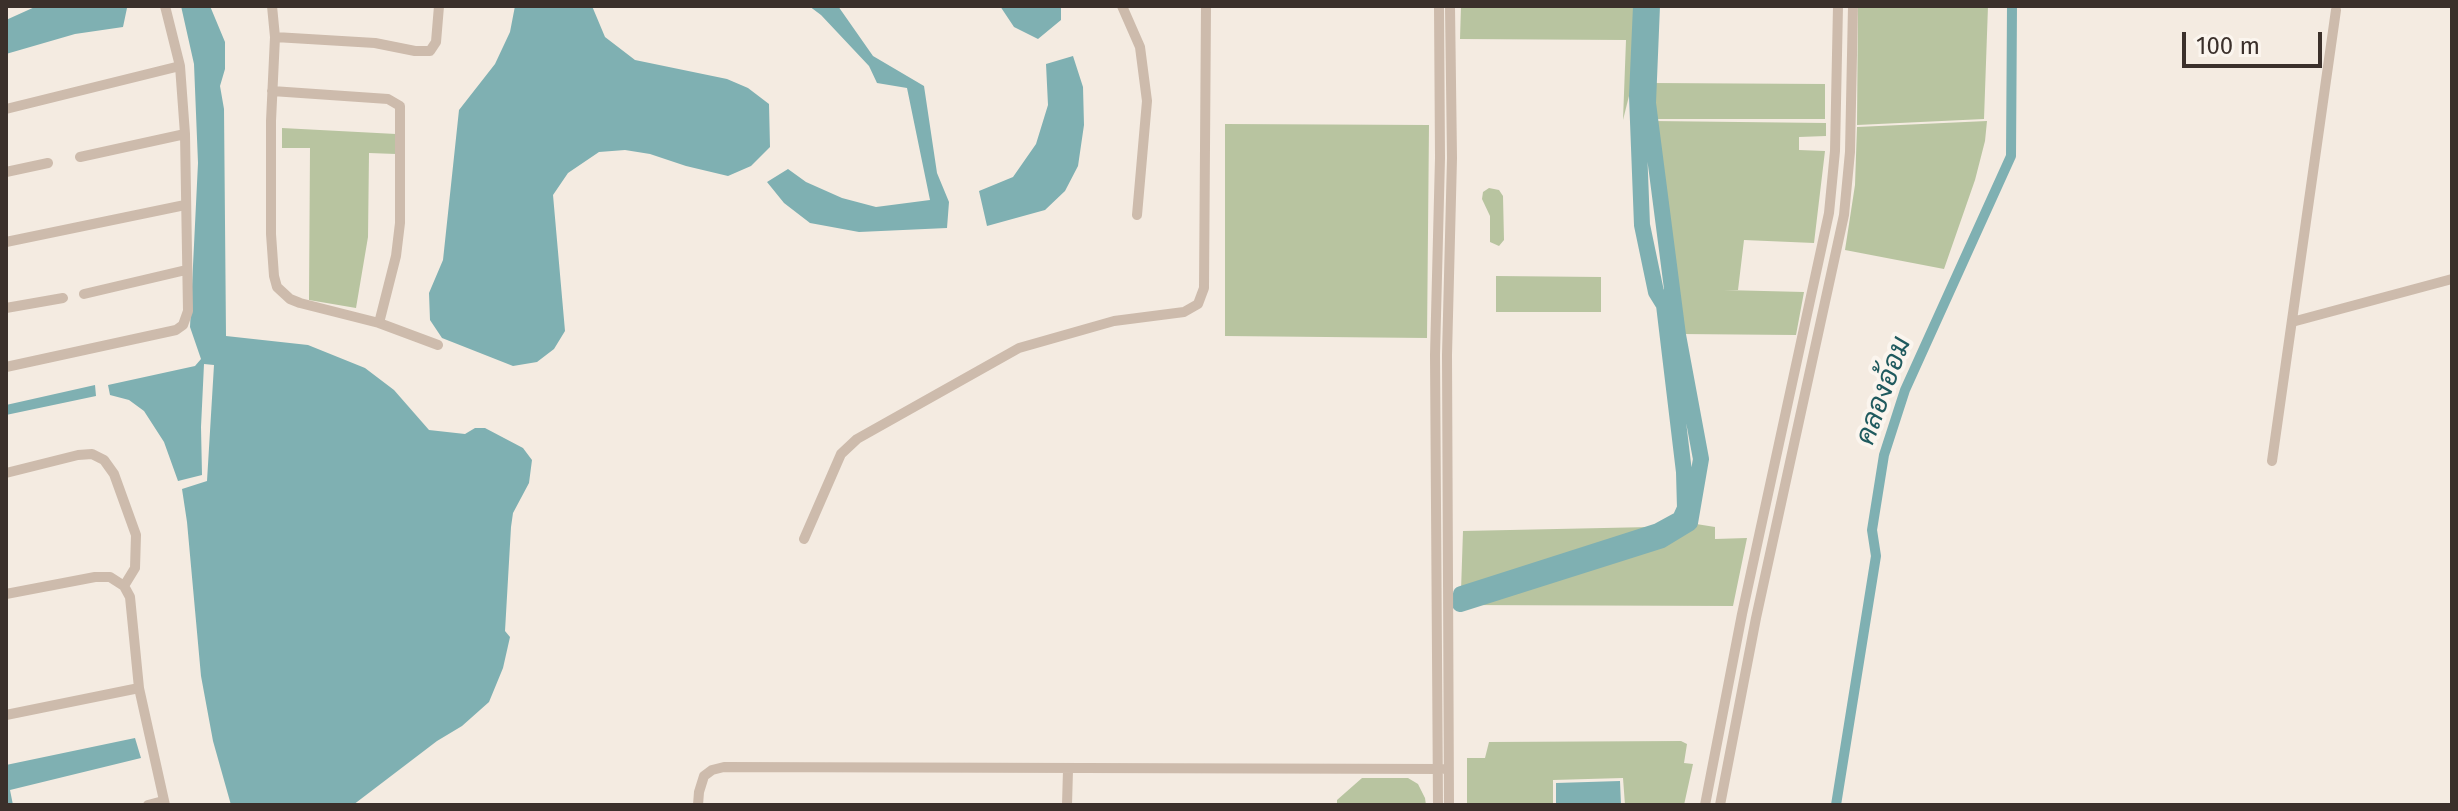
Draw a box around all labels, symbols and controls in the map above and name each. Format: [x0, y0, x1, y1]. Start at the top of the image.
scale bar [2186, 16, 2326, 66]
text: 100 m [2196, 32, 2260, 60]
water label: คลองอ้อม [1849, 332, 1919, 450]

